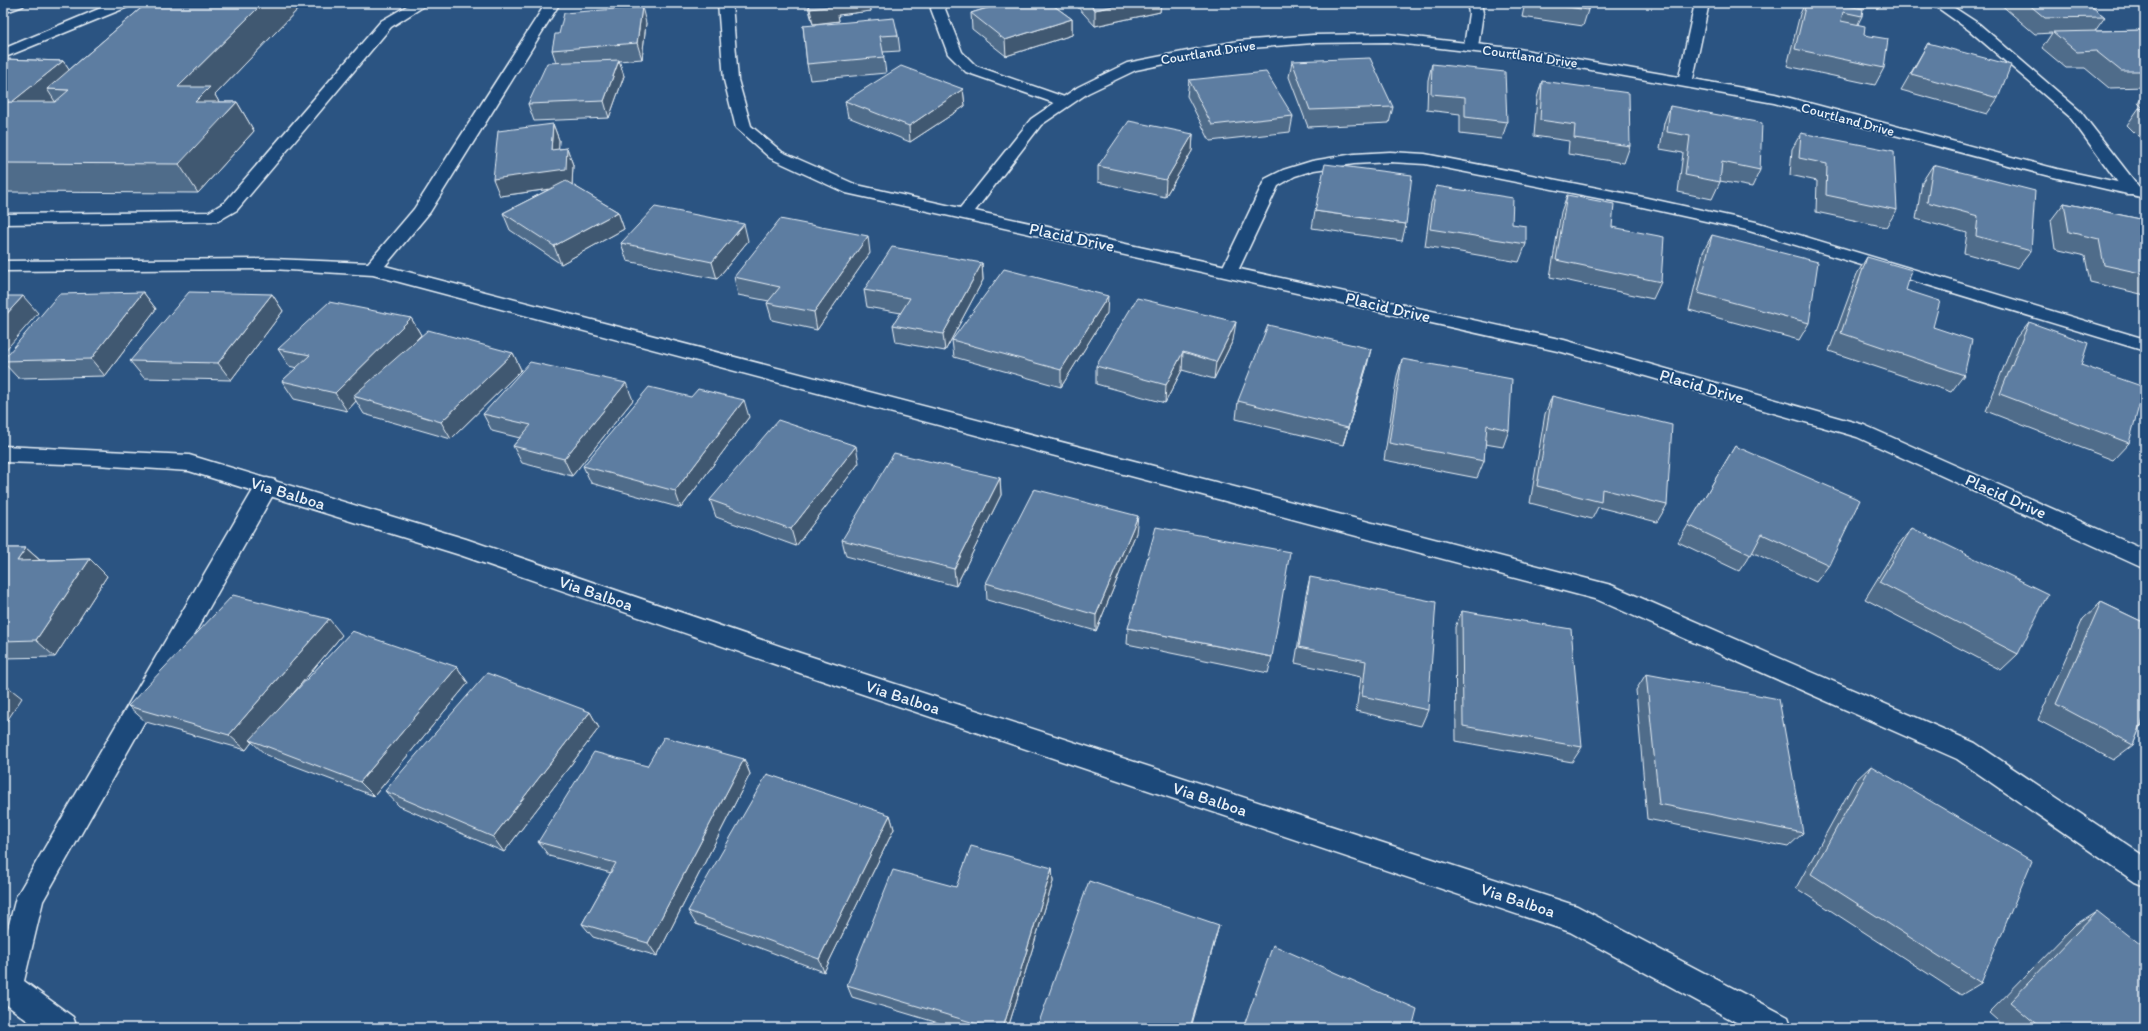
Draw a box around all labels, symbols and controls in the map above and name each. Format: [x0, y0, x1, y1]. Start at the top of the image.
street label: Courtland Drive [1159, 37, 1257, 68]
street label: Courtland Drive [1481, 41, 1579, 72]
street label: Courtland Drive [1799, 99, 1897, 140]
street label: Placid Drive [1027, 218, 1117, 256]
street label: Placid Drive [1343, 287, 1433, 327]
street label: Placid Drive [1658, 364, 1746, 408]
street label: Placid Drive [1962, 469, 2050, 523]
street label: Via Balboa [248, 472, 328, 514]
street label: Via Balboa [556, 571, 636, 615]
street label: Via Balboa [863, 676, 943, 718]
street label: Via Balboa [1170, 778, 1250, 820]
street label: Via Balboa [1478, 879, 1558, 921]

